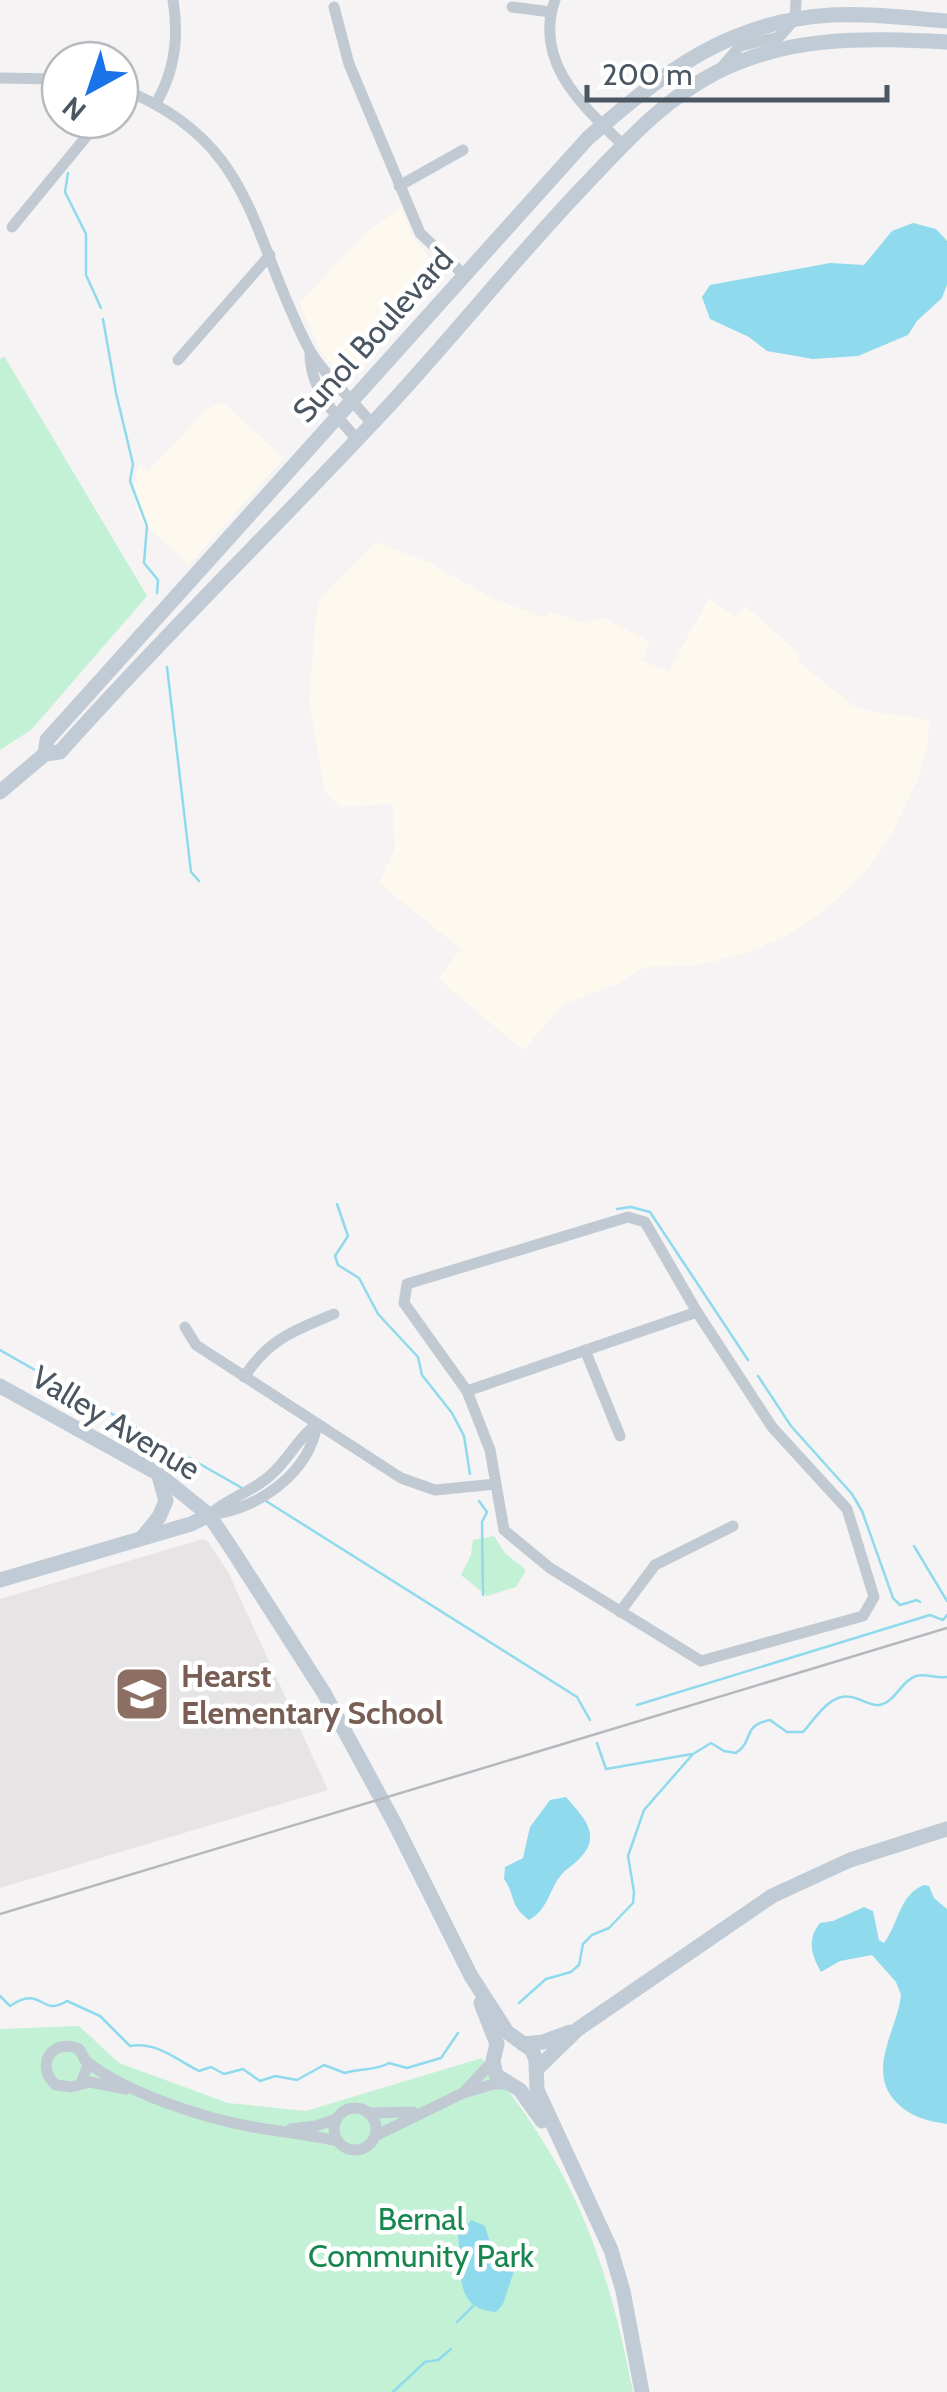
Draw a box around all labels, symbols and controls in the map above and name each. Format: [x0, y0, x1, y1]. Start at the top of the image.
north arrow [40, 40, 140, 140]
scale bar [587, 40, 887, 102]
text: 200 m [602, 56, 693, 93]
text: N [55, 90, 92, 129]
street label: Sunol Boulevard [284, 239, 461, 430]
street label: Valley Avenue [25, 1357, 208, 1488]
place label: Hearst Elementary School [181, 1656, 443, 1732]
school or university icon: Hearst Elementary School [112, 1664, 172, 1724]
park label: Bernal Community Park [308, 2199, 535, 2275]

